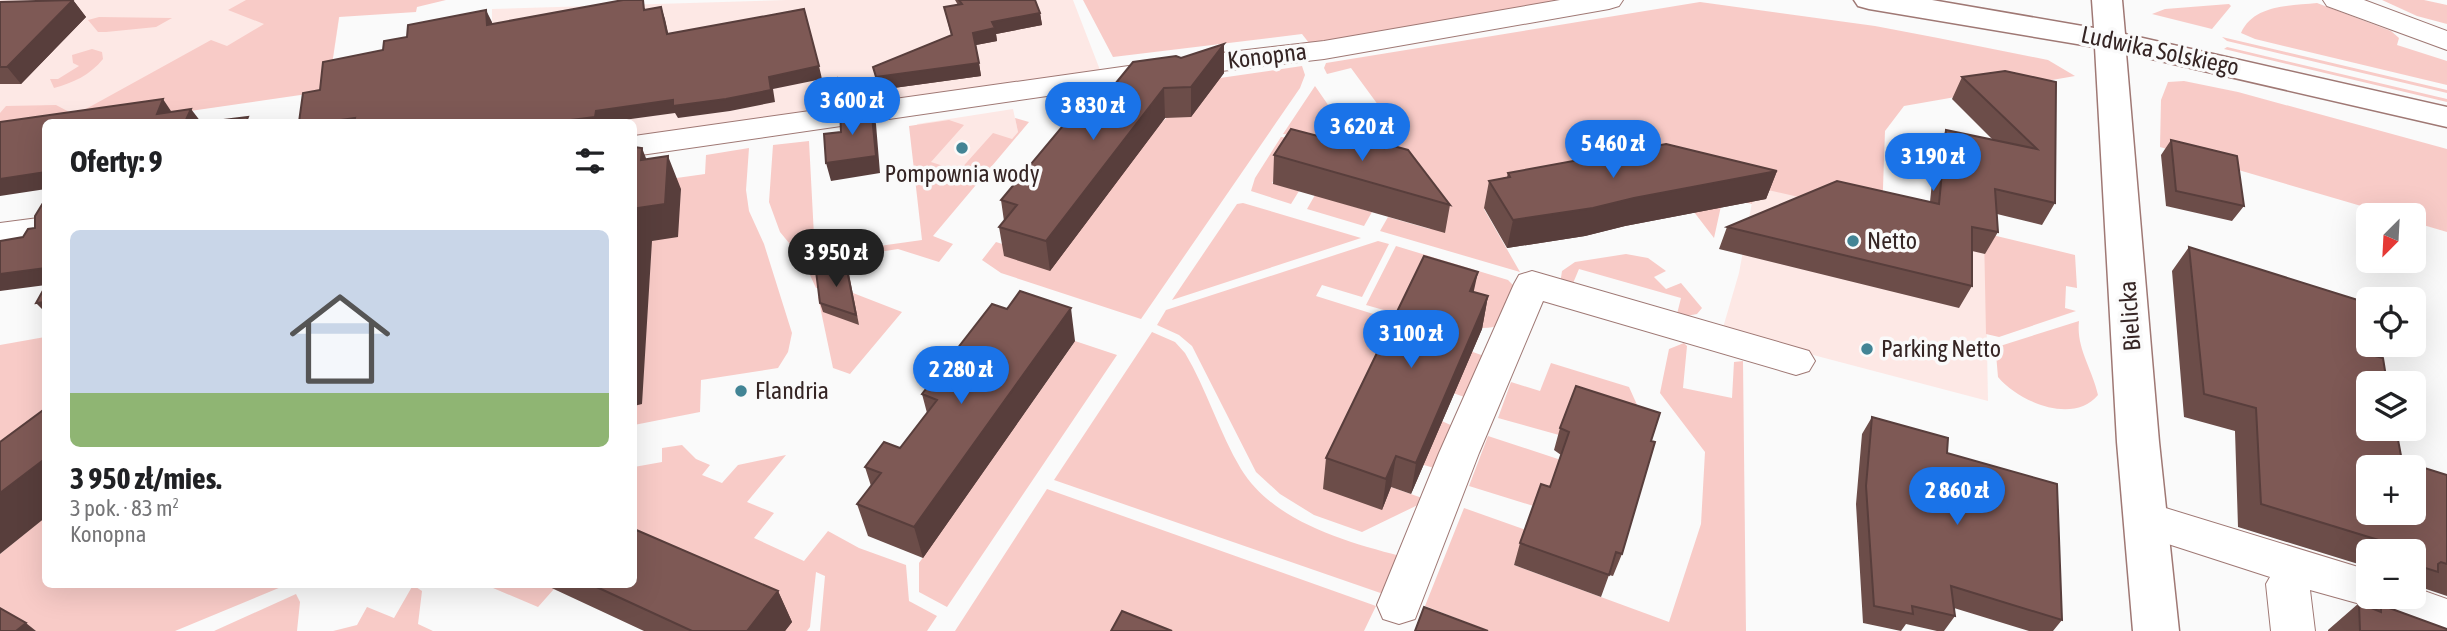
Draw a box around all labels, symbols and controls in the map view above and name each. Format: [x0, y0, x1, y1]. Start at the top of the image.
street label: Ludwika Solskiego [2079, 21, 2241, 80]
street label: Konopna [1226, 37, 1308, 74]
pin: 3 600 zł [780, 78, 924, 137]
pin: 3 830 zł [1021, 82, 1165, 142]
text: 3 600 zł [820, 87, 884, 113]
text: 3 830 zł [1061, 92, 1125, 118]
pin: 3 620 zł [1290, 104, 1434, 163]
text: 3 620 zł [1330, 113, 1394, 139]
pin: 5 460 zł [1541, 120, 1685, 180]
text: 5 460 zł [1581, 130, 1645, 156]
pin: 3 190 zł [1861, 134, 2005, 193]
marker: Pompownia wody [954, 140, 970, 156]
icon: filters [571, 142, 609, 180]
text: 3 190 zł [1901, 143, 1965, 169]
text: Oferty: 9 [70, 144, 163, 178]
place label: Pompownia wody [884, 160, 1040, 187]
north arrow [2356, 203, 2426, 273]
map controls [2356, 203, 2426, 609]
place label: Netto [1867, 227, 1917, 254]
pin: 3 950 zł [764, 230, 908, 289]
marker: Netto [1845, 233, 1861, 249]
text: 3 950 zł [804, 239, 868, 265]
icon: home [277, 276, 403, 402]
street label: Bielicka [2114, 280, 2145, 352]
button: locate [2356, 287, 2426, 357]
pin: 3 100 zł [1339, 310, 1483, 370]
text: 3 100 zł [1379, 320, 1443, 346]
place label: Parking Netto [1881, 335, 2001, 362]
marker: Parking Netto [1859, 341, 1875, 357]
pin: 2 280 zł [889, 346, 1033, 406]
text: 2 280 zł [929, 356, 993, 382]
button: layers [2356, 371, 2426, 441]
place label: Flandria [755, 377, 829, 404]
marker: Flandria [733, 383, 749, 399]
button: + [2356, 455, 2426, 525]
text: 3 950 zł/mies. [70, 461, 222, 495]
pin: 2 860 zł [1885, 468, 2029, 527]
text: 2 860 zł [1925, 477, 1989, 503]
text: 3 pok. · 83 m² [70, 495, 179, 521]
text: Konopna [70, 521, 146, 547]
button: − [2356, 539, 2426, 609]

